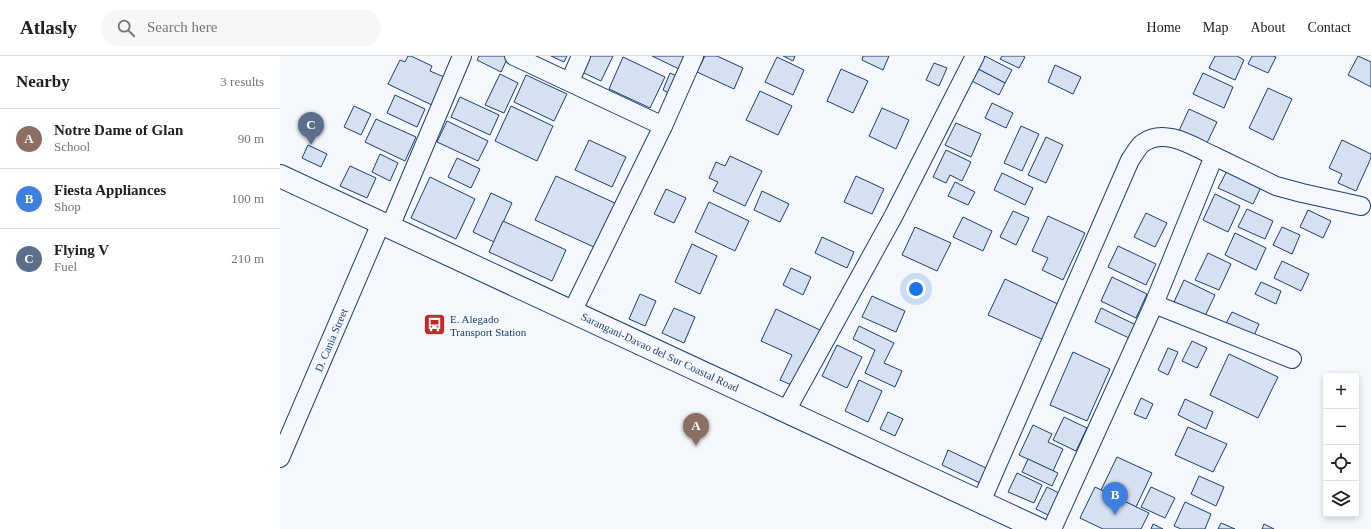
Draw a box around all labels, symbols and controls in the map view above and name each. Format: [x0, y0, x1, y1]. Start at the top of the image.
search box [101, 10, 381, 46]
text: Atlasly [20, 17, 77, 38]
icon: search [115, 17, 137, 39]
text: Search here [147, 19, 217, 35]
text: Home [1147, 20, 1181, 35]
text: Map [1203, 20, 1228, 35]
text: About [1250, 20, 1285, 35]
text: Contact [1307, 20, 1351, 35]
text: Nearby [16, 72, 70, 91]
text: 3 results [220, 74, 264, 89]
pin: C [298, 112, 324, 145]
text: Notre Dame of Glan [54, 122, 183, 138]
text: A [24, 131, 34, 146]
text: 90 m [238, 131, 264, 146]
text: School [54, 139, 90, 154]
text: Fiesta Appliances [54, 182, 166, 198]
text: B [25, 191, 33, 206]
text: 100 m [231, 191, 264, 206]
text: Shop [54, 199, 81, 214]
text: Flying V [54, 242, 109, 258]
text: C [24, 251, 34, 266]
text: 210 m [231, 251, 264, 266]
text: Fuel [54, 259, 77, 274]
your location [906, 279, 926, 299]
street label: D. Cania Street [312, 307, 350, 373]
street label: Sarangani-Davao del Sur Coastal Road [579, 310, 741, 394]
bus stop icon: E. Alegado Transport Station [421, 312, 447, 338]
place label: E. Alegado Transport Station [450, 313, 527, 338]
map controls [1323, 373, 1359, 517]
button: + [1323, 373, 1359, 409]
button: − [1323, 409, 1359, 445]
pin: A [683, 413, 709, 446]
button: locate [1323, 445, 1359, 481]
button: layers [1323, 481, 1359, 517]
pin: B [1102, 482, 1128, 515]

